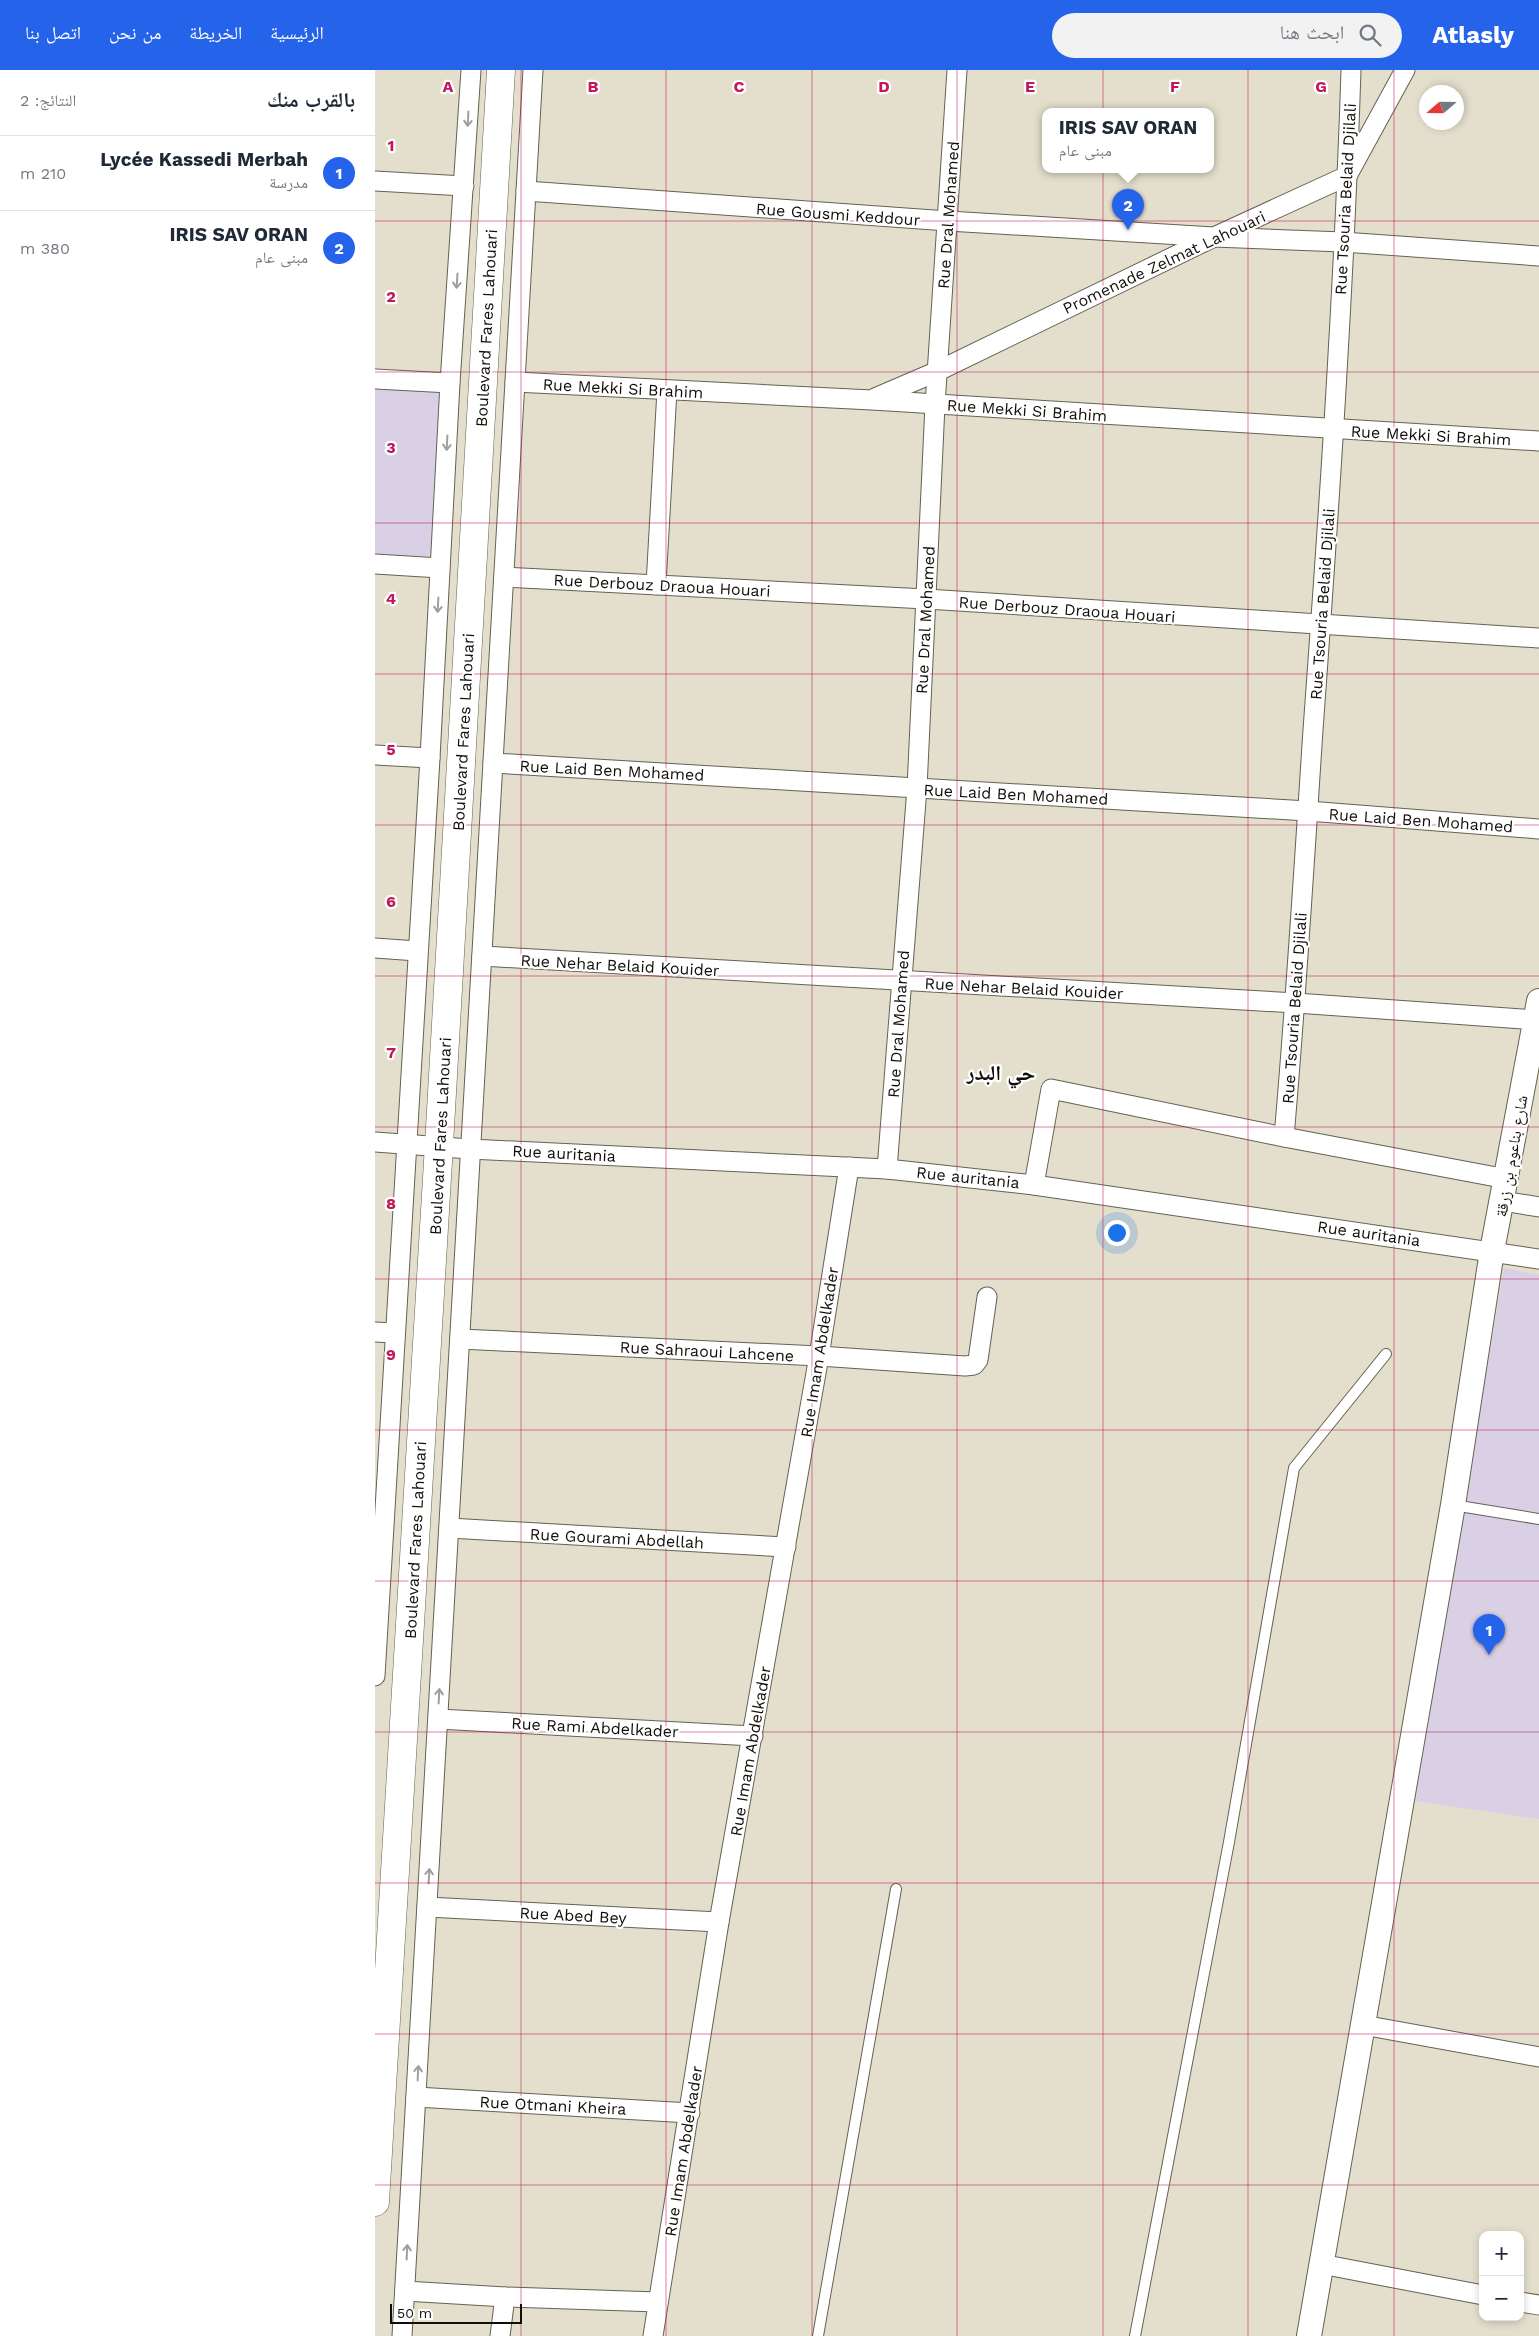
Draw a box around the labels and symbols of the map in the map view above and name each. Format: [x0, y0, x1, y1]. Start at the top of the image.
text: A [443, 77, 454, 96]
text: B [588, 77, 599, 96]
text: C [734, 77, 745, 96]
text: D [878, 77, 890, 96]
text: E [1025, 77, 1035, 96]
text: F [1170, 77, 1180, 96]
text: G [1315, 77, 1327, 96]
north arrow [1419, 85, 1464, 130]
street label: Rue Tsouria Belaid Djilali [1331, 103, 1360, 295]
one-way arrow [464, 110, 473, 126]
text: 1 [388, 136, 394, 155]
street label: Rue Dral Mohamed [934, 140, 963, 290]
pin: 2 [1112, 189, 1144, 230]
street label: Rue Gousmi Keddour [755, 199, 921, 230]
street label: Promenade Zelmat Lahouari [1060, 207, 1269, 318]
street label: Boulevard Fares Lahouari [472, 229, 501, 427]
one-way arrow [453, 273, 462, 289]
text: 2 [386, 287, 396, 306]
street label: Rue Mekki Si Brahim [542, 375, 704, 402]
street label: Rue Mekki Si Brahim [946, 395, 1108, 426]
street label: Rue Mekki Si Brahim [1350, 422, 1512, 449]
one-way arrow [442, 435, 451, 451]
text: 3 [386, 438, 396, 457]
street label: Rue Tsouria Belaid Djilali [1306, 508, 1339, 700]
street label: Rue Dral Mohamed [912, 546, 939, 695]
street label: Rue Derbouz Draoua Houari [553, 570, 771, 601]
text: 4 [386, 589, 396, 608]
street label: Rue Derbouz Draoua Houari [958, 592, 1176, 627]
one-way arrow [433, 597, 442, 613]
street label: Boulevard Fares Lahouari [449, 633, 478, 831]
text: 5 [386, 740, 396, 759]
street label: Rue Laid Ben Mohamed [519, 756, 705, 785]
street label: Rue Laid Ben Mohamed [923, 780, 1109, 809]
street label: Rue Laid Ben Mohamed [1328, 805, 1514, 836]
text: 6 [386, 892, 396, 911]
street label: Rue Tsouria Belaid Djilali [1278, 912, 1311, 1104]
street label: Rue Dral Mohamed [884, 949, 913, 1099]
street label: Rue Nehar Belaid Kouider [520, 951, 720, 980]
street label: Rue Nehar Belaid Kouider [924, 974, 1124, 1003]
street label: Boulevard Fares Lahouari [426, 1037, 455, 1235]
text: 7 [386, 1043, 396, 1062]
district label: حي البدر [966, 1060, 1035, 1089]
street label: شارع بناعوم بن زرقة [1491, 1094, 1533, 1219]
street label: Rue auritania [512, 1141, 616, 1166]
street label: Rue auritania [915, 1163, 1021, 1192]
text: 8 [386, 1194, 396, 1213]
street label: Rue auritania [1316, 1217, 1422, 1250]
your location [1104, 1220, 1130, 1246]
street label: Rue Imam Abdelkader [797, 1265, 842, 1439]
street label: Rue Sahraoui Lahcene [619, 1337, 795, 1366]
text: 9 [386, 1345, 396, 1364]
street label: Boulevard Fares Lahouari [401, 1441, 430, 1639]
street label: Rue Gourami Abdellah [529, 1524, 705, 1553]
pin: 1 [1473, 1614, 1505, 1655]
street label: Rue Imam Abdelkader [726, 1664, 775, 1838]
one-way arrow [435, 1688, 444, 1704]
street label: Rue Rami Abdelkader [511, 1714, 680, 1741]
one-way arrow [424, 1868, 433, 1884]
street label: Rue Abed Bey [519, 1903, 628, 1928]
street label: Rue Imam Abdelkader [661, 2064, 706, 2238]
one-way arrow [413, 2065, 422, 2081]
street label: Rue Otmani Kheira [479, 2092, 627, 2119]
one-way arrow [403, 2245, 412, 2261]
scale bar [390, 2301, 523, 2324]

